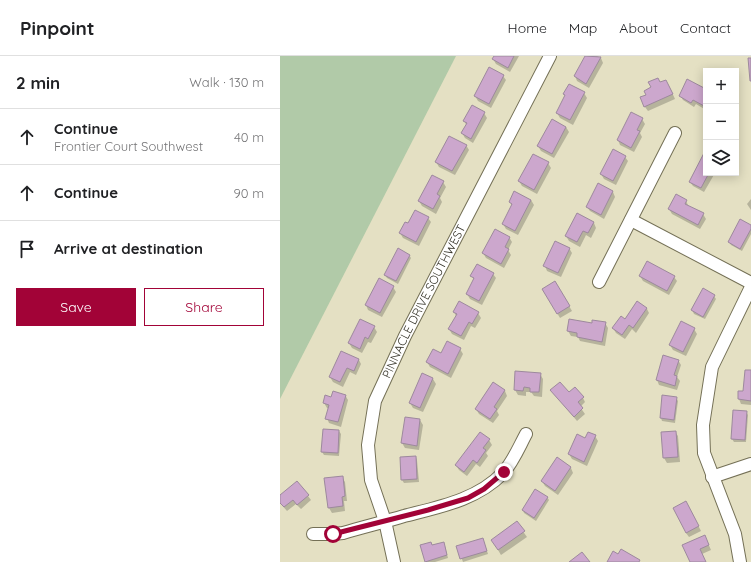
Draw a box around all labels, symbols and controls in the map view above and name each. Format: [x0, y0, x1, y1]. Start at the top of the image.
text: Pinpoint [20, 16, 95, 40]
text: Home [508, 19, 547, 37]
text: Map [569, 19, 597, 37]
text: About [619, 19, 658, 37]
text: Contact [680, 19, 731, 37]
map controls [703, 68, 739, 176]
button: + [703, 68, 739, 104]
text: 2 min [16, 72, 60, 93]
text: Walk · 130 m [189, 74, 264, 90]
button: − [703, 104, 739, 140]
text: Continue [54, 119, 118, 138]
icon: ahead [16, 126, 38, 148]
text: 40 m [234, 129, 264, 145]
text: Frontier Court Southwest [54, 138, 203, 154]
button: layers [703, 140, 739, 176]
icon: ahead [16, 182, 38, 204]
text: Continue [54, 183, 118, 202]
text: 90 m [234, 185, 264, 201]
street label: PINNACLE DRIVE SOUTHWEST [379, 222, 469, 380]
icon: arrive [16, 238, 38, 260]
text: Arrive at destination [54, 239, 203, 258]
button: Save [16, 288, 136, 326]
button: Share [144, 288, 264, 326]
route end [495, 463, 513, 481]
route start [324, 525, 342, 543]

